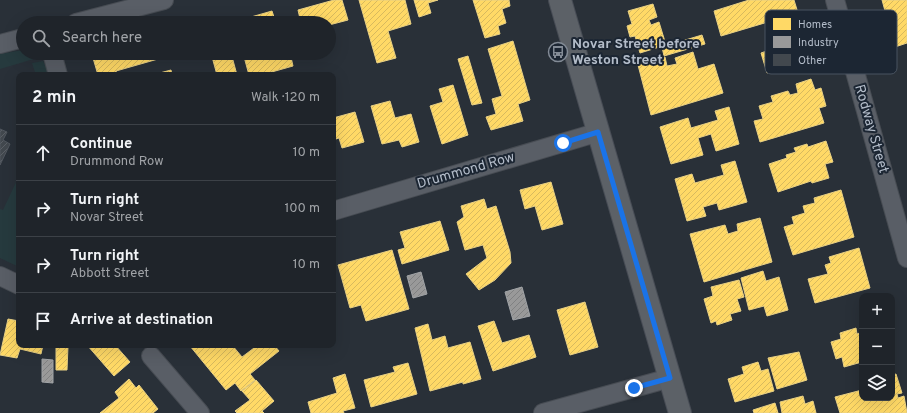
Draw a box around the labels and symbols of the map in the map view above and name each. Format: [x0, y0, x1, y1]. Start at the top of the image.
legend [765, 10, 897, 74]
text: Homes [798, 18, 832, 32]
place label: Novar Street before Weston Street [572, 36, 700, 69]
text: Industry [798, 36, 839, 50]
bus stop icon: Novar Street before Weston Street [547, 41, 569, 63]
text: Other [798, 54, 827, 68]
street label: Rodway Street [850, 83, 892, 175]
route start [554, 134, 572, 152]
street label: Drummond Row [415, 149, 517, 193]
route end [625, 379, 643, 397]

